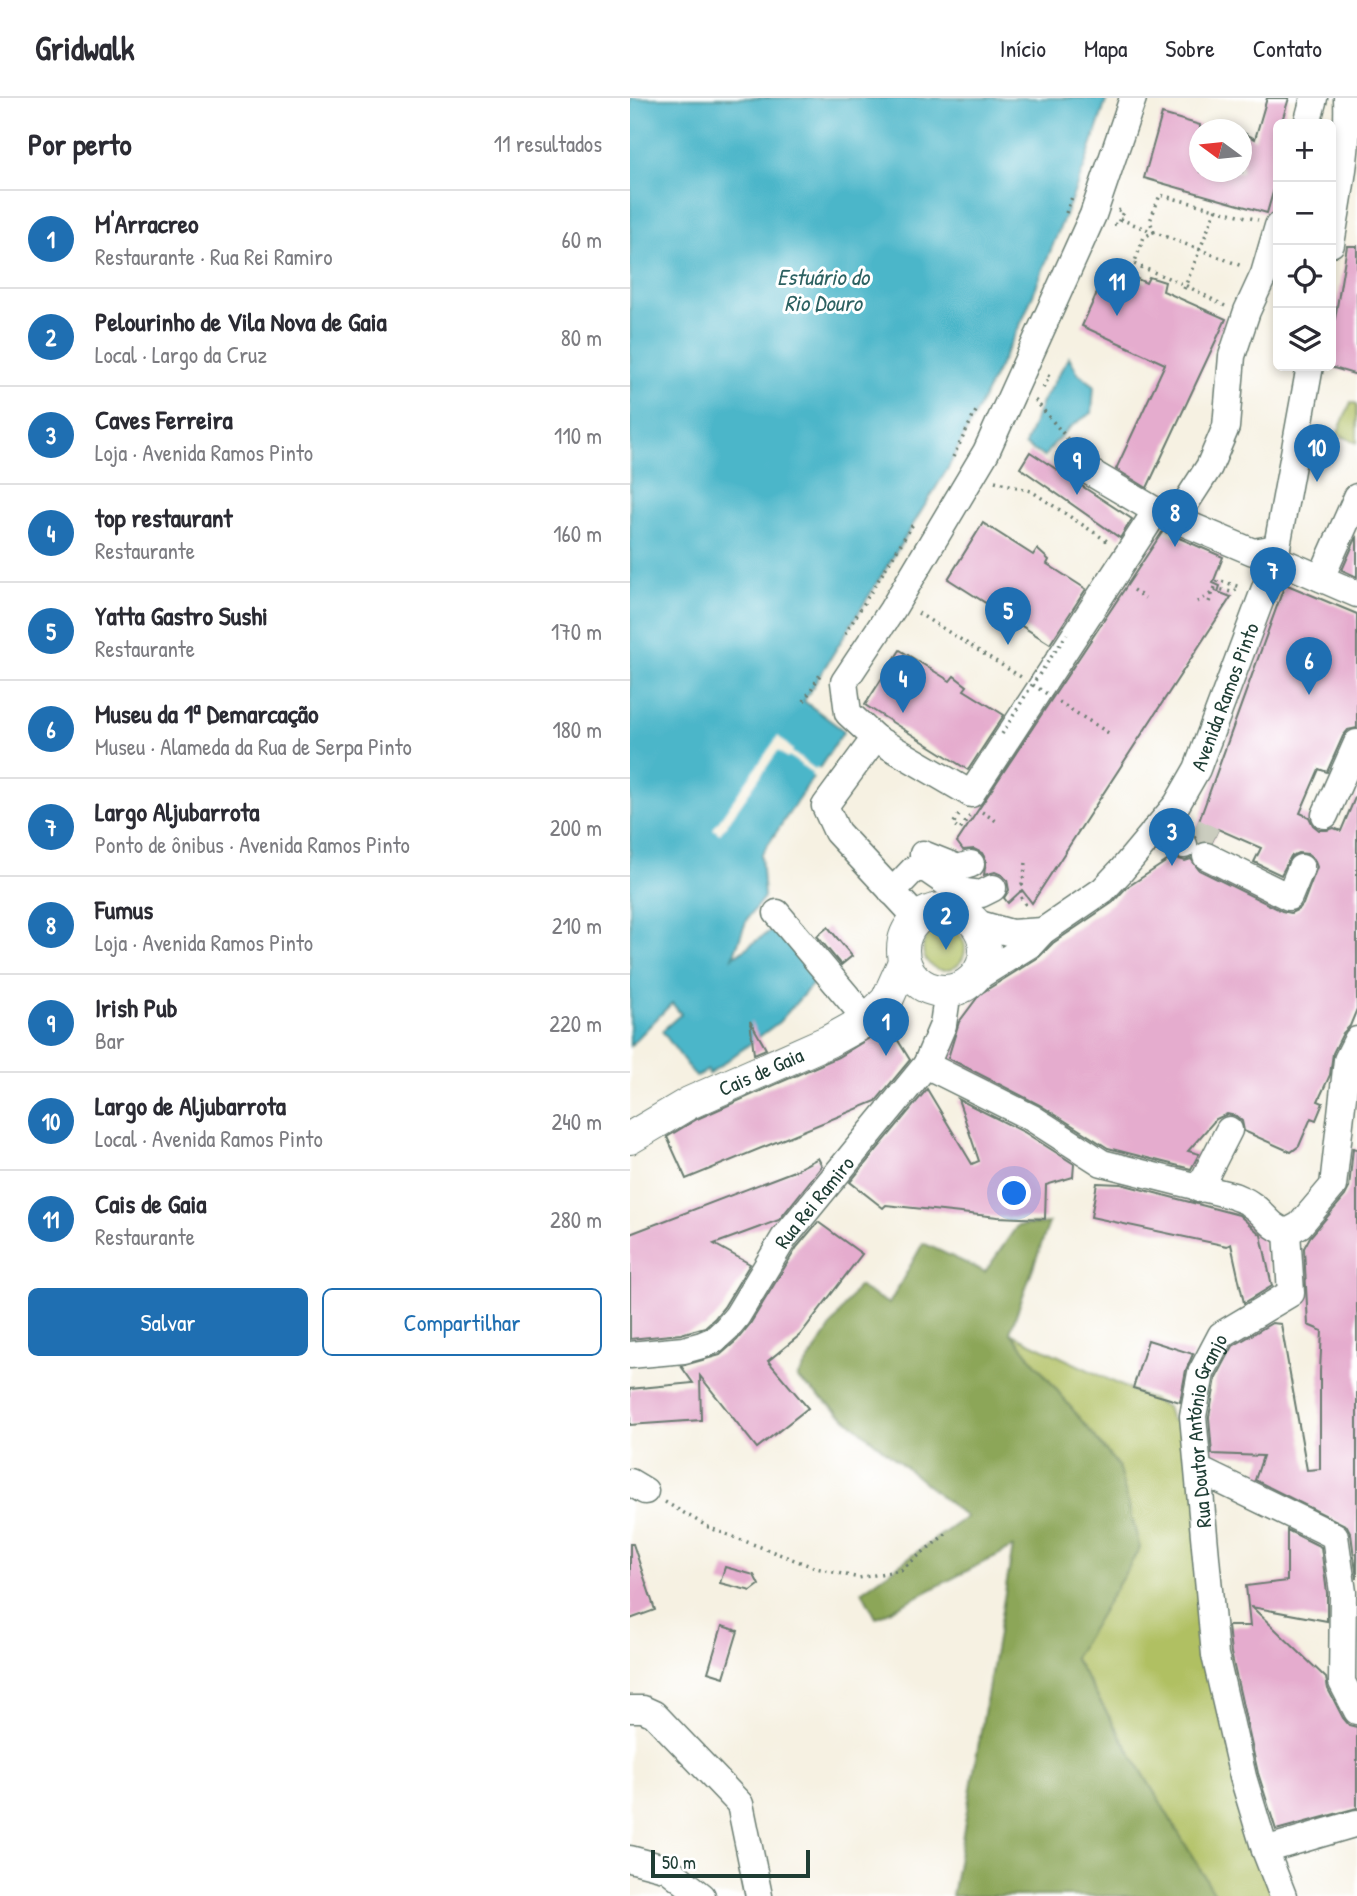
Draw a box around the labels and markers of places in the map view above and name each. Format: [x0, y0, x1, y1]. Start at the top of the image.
pin: 11 [1094, 258, 1140, 316]
pin: 10 [1294, 424, 1340, 482]
pin: 9 [1054, 437, 1100, 495]
pin: 8 [1152, 489, 1198, 547]
pin: 7 [1250, 547, 1296, 605]
pin: 5 [985, 587, 1031, 645]
pin: 6 [1286, 637, 1332, 695]
pin: 4 [880, 655, 926, 713]
pin: 3 [1149, 808, 1195, 866]
pin: 2 [923, 892, 969, 950]
pin: 1 [863, 998, 909, 1056]

